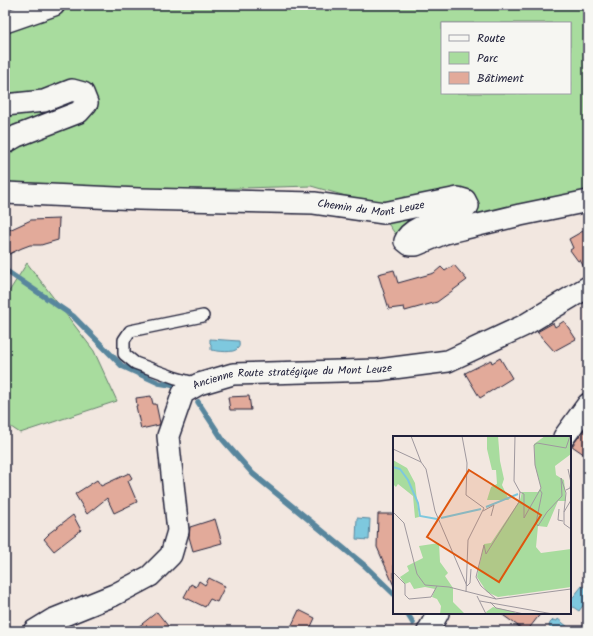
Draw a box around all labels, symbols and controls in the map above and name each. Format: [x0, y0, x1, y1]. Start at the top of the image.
legend [441, 22, 571, 94]
text: Route [477, 29, 506, 48]
text: Parc [477, 49, 498, 68]
text: Bâtiment [477, 69, 524, 88]
street label: Chemin du Mont Leuze [316, 195, 426, 222]
street label: Ancienne Route stratégique du Mont Leuze [189, 359, 393, 395]
inset map [393, 436, 571, 614]

